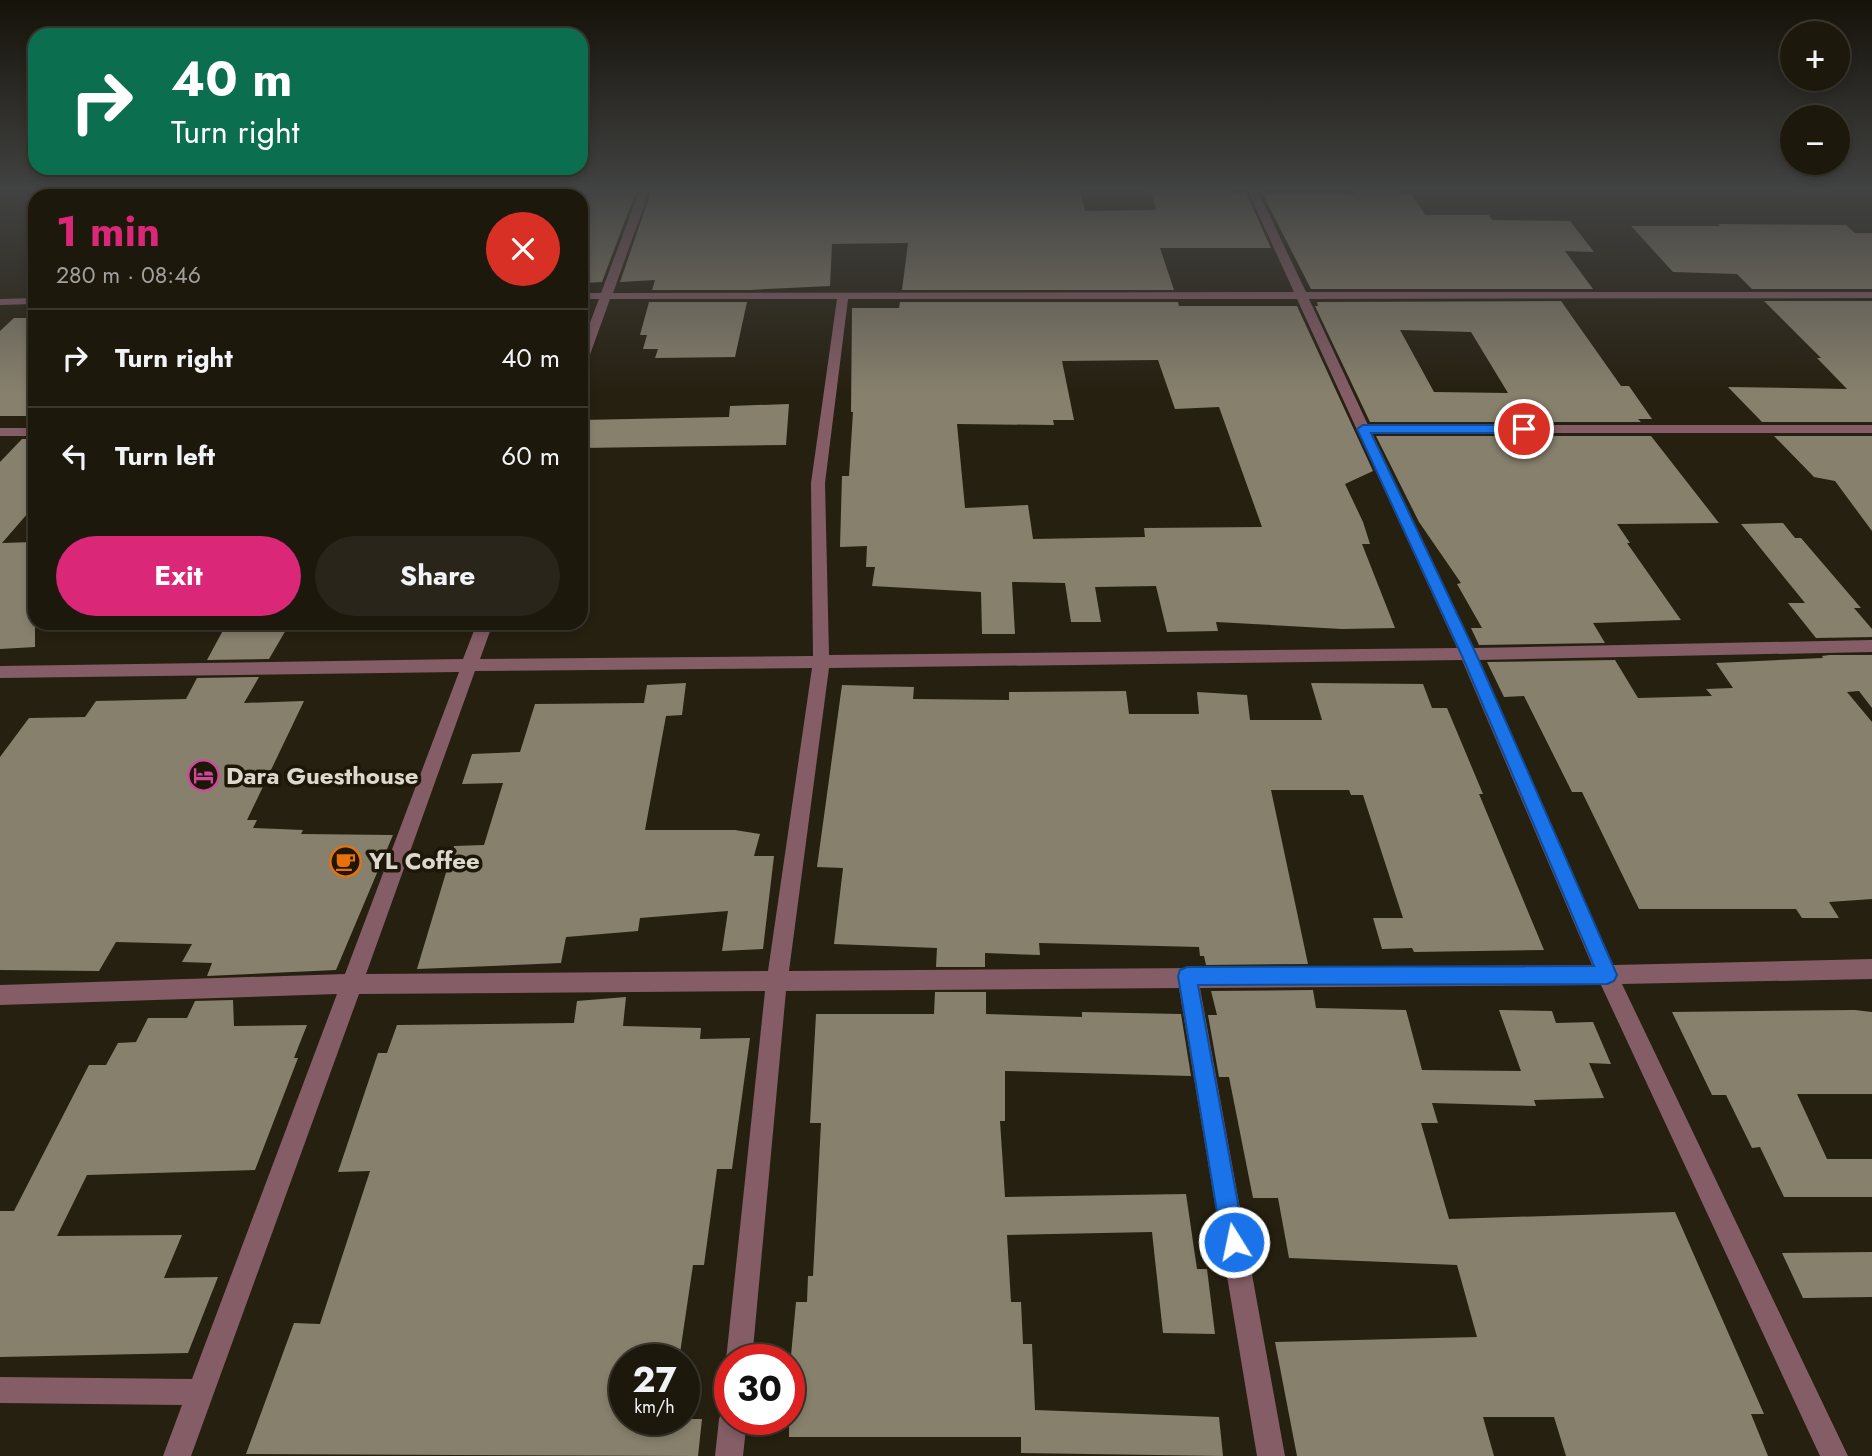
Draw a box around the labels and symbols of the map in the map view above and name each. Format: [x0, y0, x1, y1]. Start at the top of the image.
pin [1494, 399, 1554, 459]
place label: Dara Guesthouse [226, 758, 419, 793]
hotel icon: Dara Guesthouse [186, 759, 220, 793]
place label: YL Coffee [368, 843, 480, 878]
cafe icon: YL Coffee [329, 844, 363, 878]
position arrow [1197, 1205, 1271, 1279]
speed limit sign: 30 [714, 1344, 805, 1435]

